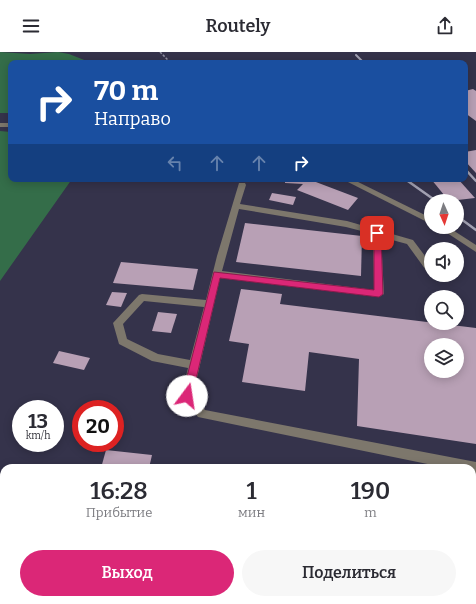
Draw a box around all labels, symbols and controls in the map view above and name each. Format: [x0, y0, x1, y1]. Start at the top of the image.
icon: menu [20, 15, 42, 37]
text: Routely [206, 15, 270, 37]
icon: share [434, 15, 456, 37]
text: 70 m [94, 74, 158, 107]
icon: right [28, 76, 80, 128]
text: Направо [94, 108, 171, 130]
icon: left [164, 152, 186, 174]
icon: ahead [206, 152, 228, 174]
icon: ahead [248, 152, 270, 174]
icon: right [290, 152, 312, 174]
north arrow [424, 194, 464, 234]
map controls [424, 194, 464, 378]
pin [360, 216, 394, 250]
icon: arrive [366, 222, 388, 244]
button: sound [424, 242, 464, 282]
button: search [424, 290, 464, 330]
button: layers [424, 338, 464, 378]
position arrow [166, 375, 208, 417]
speed limit sign: 20 [72, 400, 124, 452]
text: 13 [28, 409, 48, 433]
text: km/h [26, 430, 50, 442]
text: 16:28 [90, 477, 148, 505]
text: 1 [246, 477, 257, 505]
text: 190 [351, 477, 390, 505]
text: Прибытие [86, 505, 152, 520]
text: мин [238, 505, 265, 520]
text: m [364, 505, 377, 520]
button: Выход [20, 550, 234, 596]
button: Поделиться [242, 550, 456, 596]

